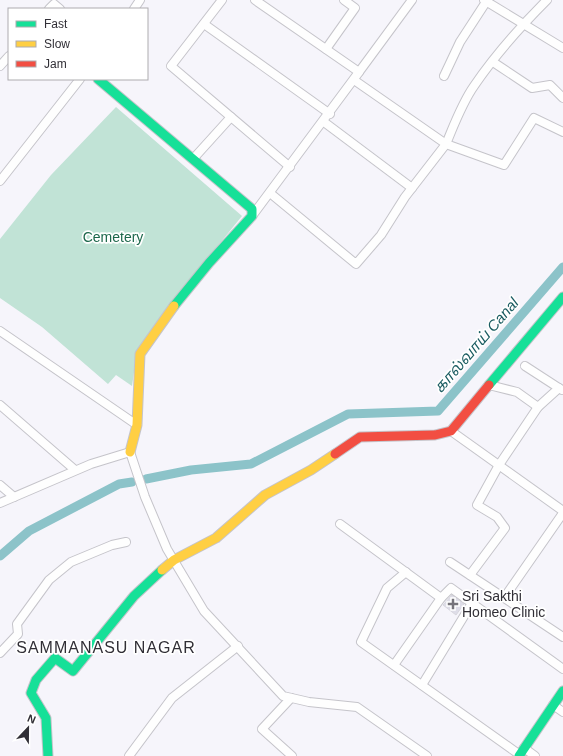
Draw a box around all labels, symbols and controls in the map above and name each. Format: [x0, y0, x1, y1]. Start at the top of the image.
legend [8, 8, 148, 80]
text: Fast [44, 17, 68, 31]
text: Slow [44, 37, 70, 51]
text: Jam [44, 57, 67, 71]
park label: Cemetery [83, 229, 143, 245]
water label: கால்வாய் Canal [430, 294, 522, 396]
place label: Sri Sakthi Homeo Clinic [462, 588, 545, 620]
marker: Sri Sakthi Homeo Clinic [447, 598, 459, 610]
district label: SAMMANASU NAGAR [16, 639, 196, 656]
north arrow [8, 708, 48, 748]
text: N [26, 712, 38, 726]

